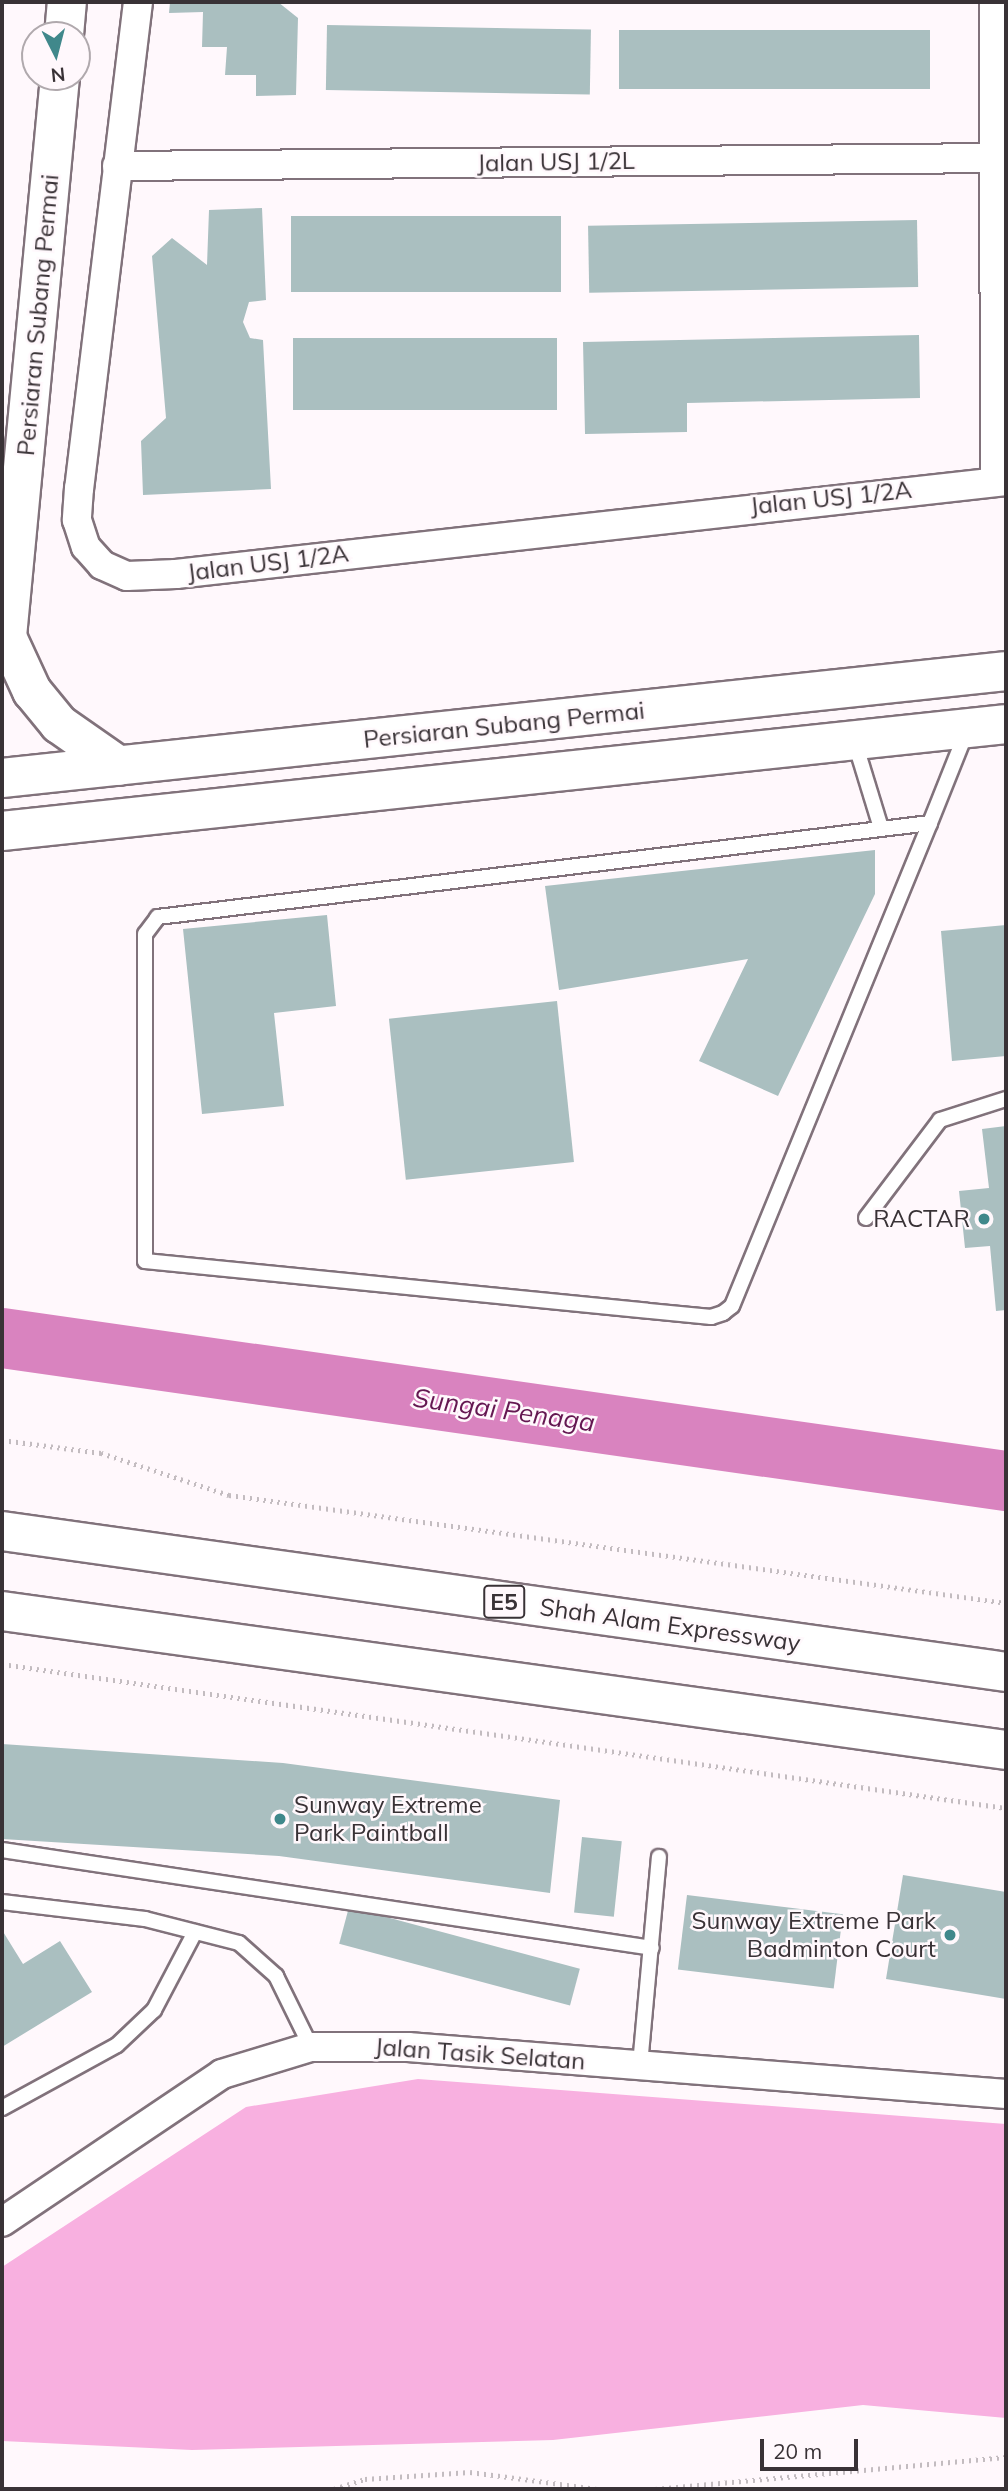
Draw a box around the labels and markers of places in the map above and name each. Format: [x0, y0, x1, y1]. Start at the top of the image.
place label: RACTAR [873, 1205, 970, 1233]
marker: RACTAR [976, 1211, 992, 1227]
place label: Sunway Extreme Park Paintball [294, 1791, 482, 1847]
marker: Sunway Extreme Park Paintball [272, 1811, 288, 1827]
place label: Sunway Extreme Park Badminton Court [691, 1907, 936, 1963]
marker: Sunway Extreme Park Badminton Court [942, 1927, 958, 1943]

